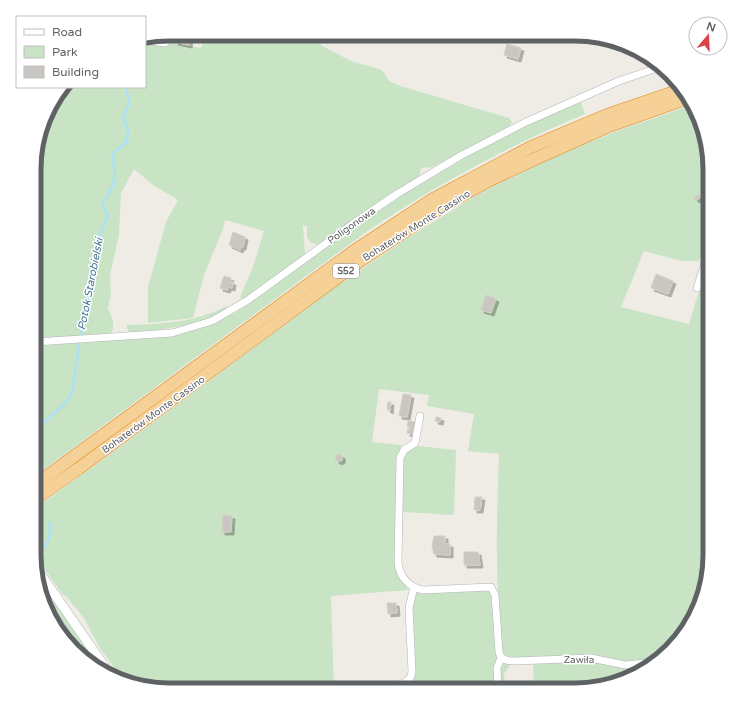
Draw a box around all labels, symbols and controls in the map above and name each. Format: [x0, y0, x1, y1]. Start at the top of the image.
legend [16, 16, 146, 88]
north arrow [688, 16, 728, 56]
text: N [705, 19, 717, 35]
text: Road [52, 25, 82, 39]
text: Park [52, 45, 78, 59]
text: Building [52, 65, 99, 79]
street label: Bohaterów Monte Cassino [361, 188, 473, 264]
street label: Poligonowa [325, 205, 378, 247]
water label: Potok Starobielski [75, 236, 106, 331]
road number: S52 [333, 264, 359, 278]
street label: Bohaterów Monte Cassino [100, 373, 208, 456]
street label: Zawiła [564, 654, 594, 666]

